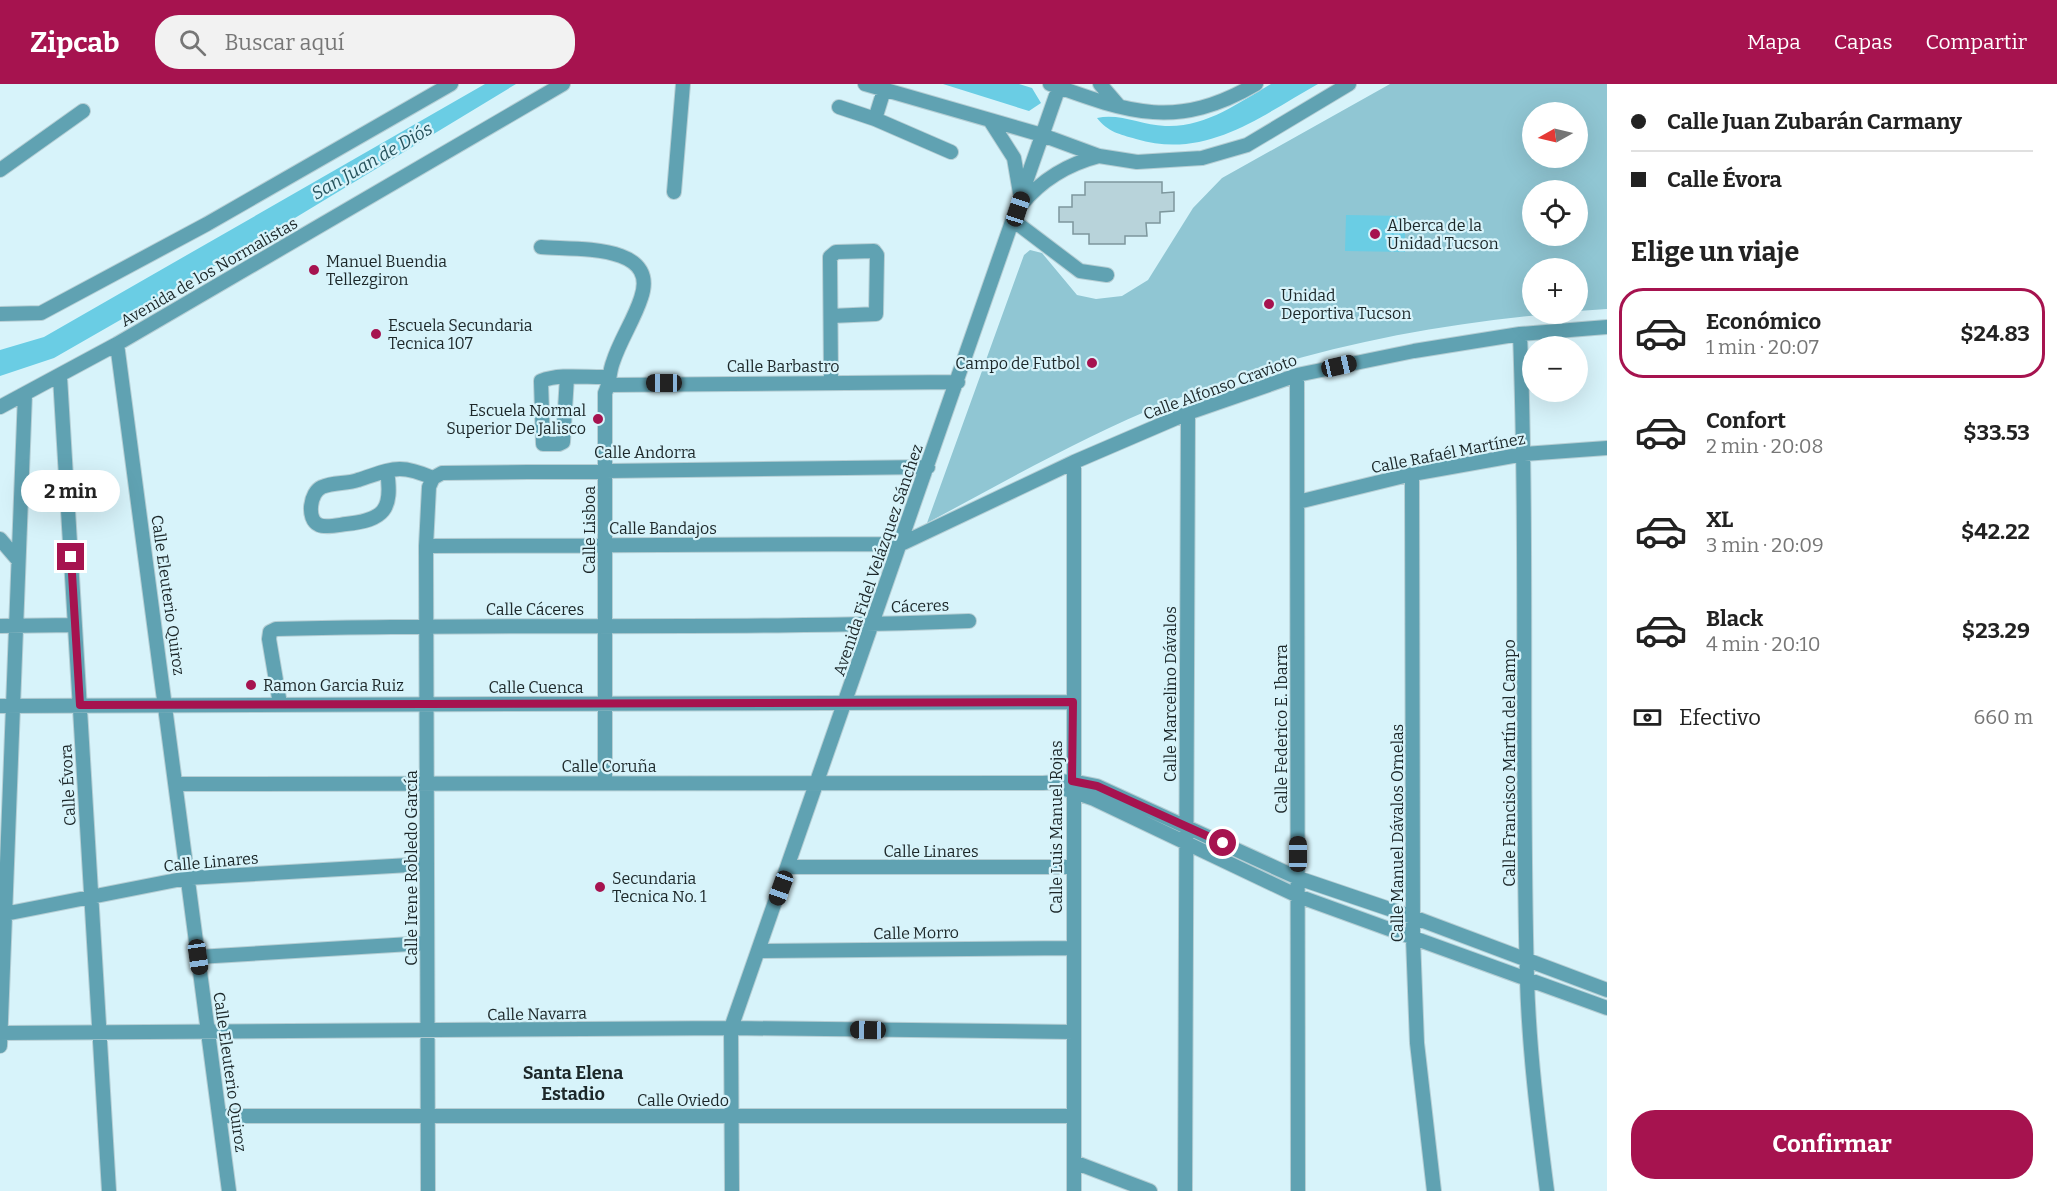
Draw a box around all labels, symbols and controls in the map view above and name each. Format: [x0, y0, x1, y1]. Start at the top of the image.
search box [155, 15, 575, 69]
text: Zipcab [30, 26, 119, 59]
icon: search [176, 26, 209, 59]
text: Buscar aquí [224, 29, 344, 56]
text: Mapa [1747, 29, 1801, 55]
text: Capas [1834, 29, 1892, 55]
text: Compartir [1925, 29, 2027, 55]
north arrow [1522, 102, 1588, 168]
map controls [1522, 102, 1588, 402]
text: Calle Juan Zubarán Carmany [1667, 108, 1962, 135]
water label: San Juan de Diós [308, 117, 437, 205]
text: Calle Évora [1667, 166, 1782, 193]
button: locate [1522, 180, 1588, 246]
car [1004, 189, 1032, 229]
street label: Avenida de los Normalistas [117, 213, 301, 331]
place label: Alberca de la Unidad Tucson [1387, 216, 1499, 253]
marker: Alberca de la Unidad Tucson [1368, 227, 1382, 241]
text: Elige un viaje [1631, 236, 1799, 268]
place label: Manuel Buendia Tellezgiron [326, 252, 447, 289]
button: + [1522, 258, 1588, 324]
marker: Manuel Buendia Tellezgiron [307, 263, 321, 277]
place label: Unidad Deportiva Tucson [1281, 286, 1411, 323]
marker: Unidad Deportiva Tucson [1262, 297, 1276, 311]
icon: car [1634, 306, 1688, 360]
text: Económico [1706, 308, 1821, 335]
place label: Escuela Secundaria Tecnica 107 [388, 316, 533, 353]
text: $24.83 [1960, 320, 2030, 347]
marker: Escuela Secundaria Tecnica 107 [369, 327, 383, 341]
text: 1 min · 20:07 [1706, 335, 1819, 359]
button: − [1522, 336, 1588, 402]
street label: Calle Alfonso Cravioto [1141, 350, 1299, 424]
car [1319, 353, 1359, 379]
place label: Campo de Futbol [955, 354, 1080, 373]
marker: Campo de Futbol [1085, 356, 1099, 370]
street label: Calle Barbastro [727, 357, 839, 376]
car [646, 374, 682, 392]
place label: Escuela Normal Superior De Jalisco [446, 401, 586, 438]
icon: car [1634, 405, 1688, 459]
text: Confort [1706, 407, 1786, 434]
marker: Escuela Normal Superior De Jalisco [591, 412, 605, 426]
text: $33.53 [1963, 419, 2030, 446]
street label: Calle Rafaél Martínez [1369, 429, 1527, 477]
text: 2 min · 20:08 [1706, 434, 1824, 458]
street label: Avenida Fidel Velázquez Sánchez [829, 441, 927, 678]
street label: Calle Andorra [594, 443, 696, 462]
callout: 2 min [22, 470, 121, 512]
text: 2 min [44, 479, 97, 503]
street label: Calle Lisboa [580, 486, 599, 574]
icon: car [1634, 504, 1688, 558]
text: XL [1706, 506, 1733, 533]
street label: Calle Eleuterio Quiroz [147, 514, 189, 677]
text: $42.22 [1961, 518, 2030, 545]
street label: Calle Bandajos [609, 519, 717, 538]
text: 3 min · 20:09 [1706, 533, 1824, 557]
route end [57, 543, 84, 570]
street label: Cáceres [890, 595, 950, 617]
street label: Calle Cáceres [486, 600, 584, 619]
icon: car [1634, 603, 1688, 657]
text: Black [1706, 605, 1763, 632]
street label: Calle Marcelino Dávalos [1161, 606, 1180, 782]
text: $23.29 [1962, 617, 2030, 644]
text: 4 min · 20:10 [1706, 632, 1820, 656]
street label: Calle Francisco Martín del Campo [1500, 639, 1519, 887]
street label: Calle Federico E. Ibarra [1272, 644, 1291, 814]
place label: Ramon Garcia Ruiz [263, 676, 404, 695]
marker: Ramon Garcia Ruiz [244, 678, 258, 692]
street label: Calle Cuenca [488, 678, 584, 697]
icon: cash [1631, 701, 1664, 734]
text: Efectivo [1679, 704, 1761, 731]
text: 660 m [1974, 705, 2033, 729]
street label: Calle Manuel Dávalos Ornelas [1388, 724, 1407, 942]
street label: Calle Luis Manuel Rojas [1047, 740, 1066, 914]
street label: Calle Évora [55, 743, 80, 826]
street label: Calle Coruña [562, 757, 657, 776]
street label: Calle Irene Robledo García [402, 770, 421, 966]
route start [1209, 829, 1236, 856]
car [1289, 836, 1307, 872]
street label: Calle Linares [883, 842, 979, 861]
street label: Calle Linares [163, 848, 259, 876]
car [766, 868, 796, 908]
place label: Secundaria Tecnica No. 1 [612, 869, 707, 906]
marker: Secundaria Tecnica No. 1 [593, 880, 607, 894]
street label: Calle Morro [873, 923, 959, 943]
car [187, 938, 209, 976]
street label: Calle Eleuterio Quiroz [209, 991, 251, 1154]
street label: Calle Navarra [487, 1004, 587, 1024]
car [850, 1021, 886, 1039]
district label: Santa Elena Estadio [523, 1062, 623, 1105]
street label: Calle Oviedo [637, 1091, 729, 1110]
button: Confirmar [1631, 1110, 2033, 1179]

